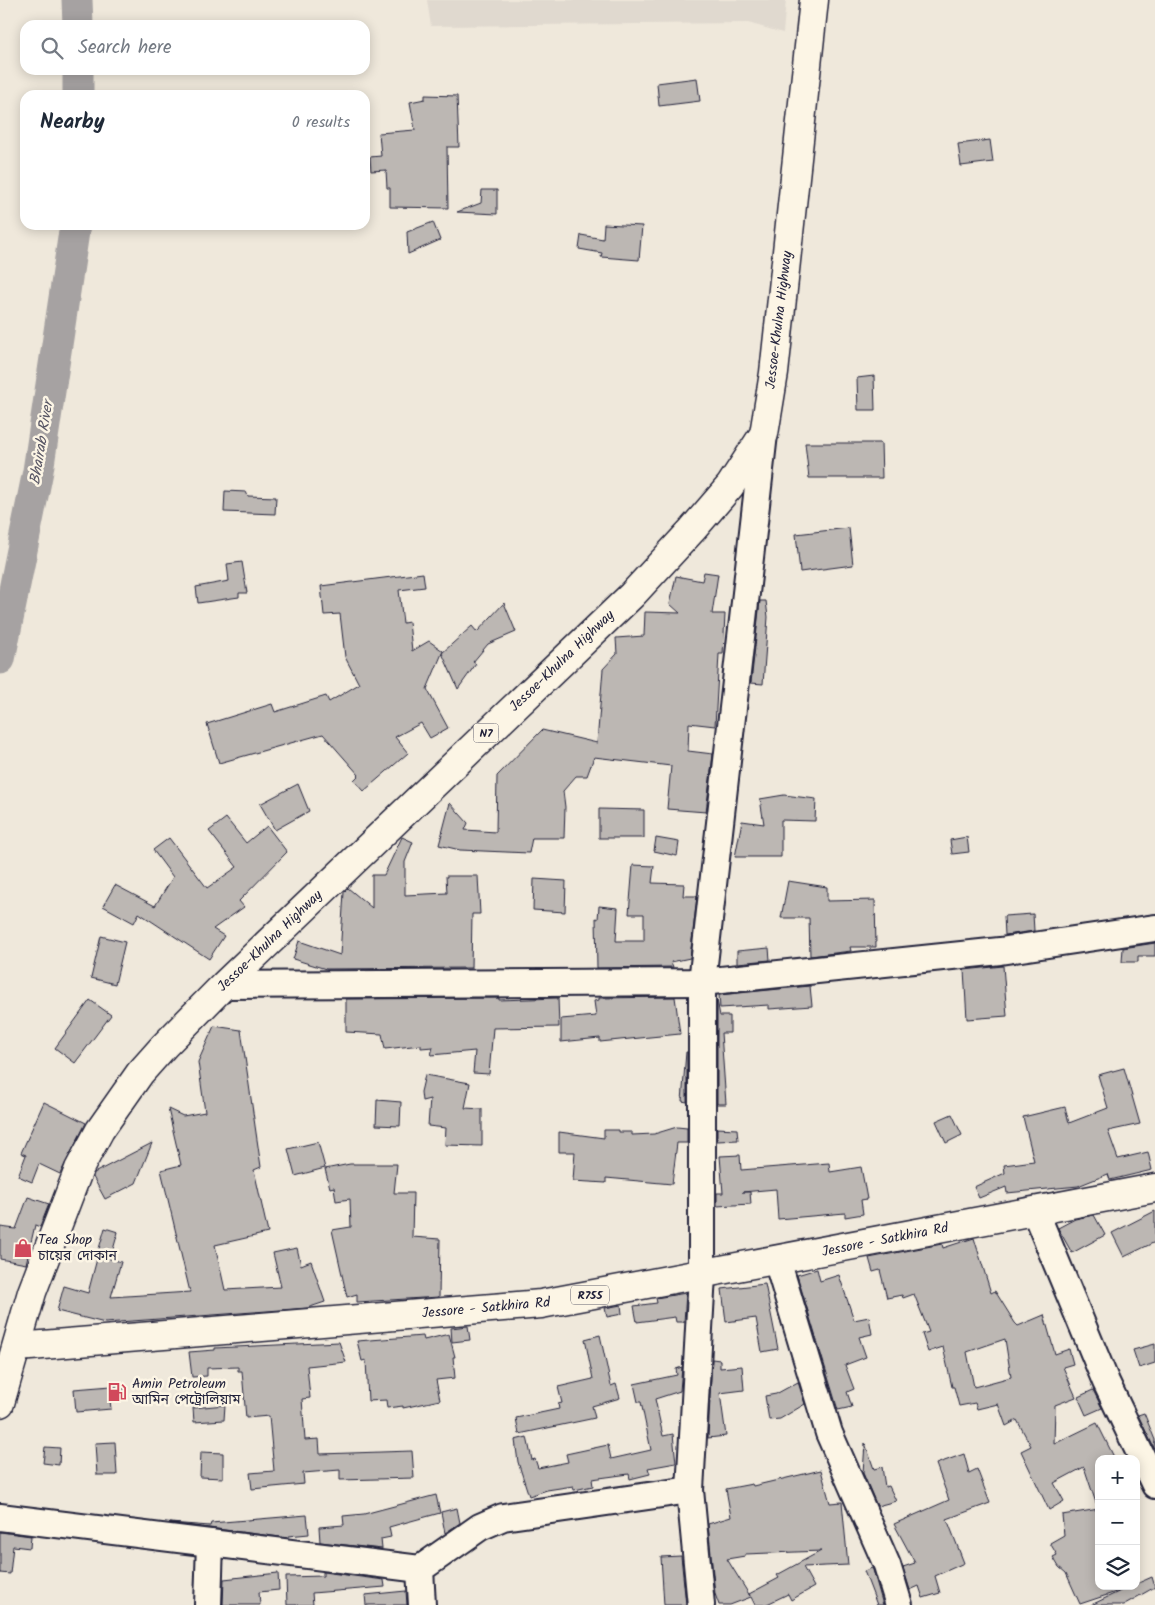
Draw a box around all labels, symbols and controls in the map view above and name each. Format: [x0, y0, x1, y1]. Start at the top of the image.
search box [20, 20, 370, 75]
text: Search here [78, 33, 172, 63]
icon: search [38, 34, 66, 62]
text: Nearby [40, 106, 105, 139]
text: 0 results [292, 110, 350, 135]
street label: Jessoe-Khulna Highway [760, 249, 798, 390]
water label: Bhairab River [24, 396, 61, 487]
street label: Jessoe-Khulna Highway [504, 605, 620, 717]
road number: N7 [474, 724, 498, 742]
street label: Jessoe-Khulna Highway [212, 885, 328, 997]
street label: Jessore - Satkhira Rd [820, 1217, 951, 1263]
place label: Tea Shop চায়ের দোকান [37, 1229, 118, 1267]
shop icon: Tea Shop চায়ের দোকান [12, 1237, 34, 1259]
road number: R755 [571, 1286, 609, 1304]
street label: Jessore - Satkhira Rd [421, 1291, 552, 1325]
place label: Amin Petroleum আমিন পেট্রোলিয়াম [131, 1373, 241, 1411]
fuel station icon: Amin Petroleum আমিন পেট্রোলিয়াম [106, 1381, 128, 1403]
map controls [1095, 1455, 1140, 1590]
button: + [1095, 1455, 1140, 1500]
button: − [1095, 1500, 1140, 1545]
button: layers [1095, 1545, 1140, 1590]

